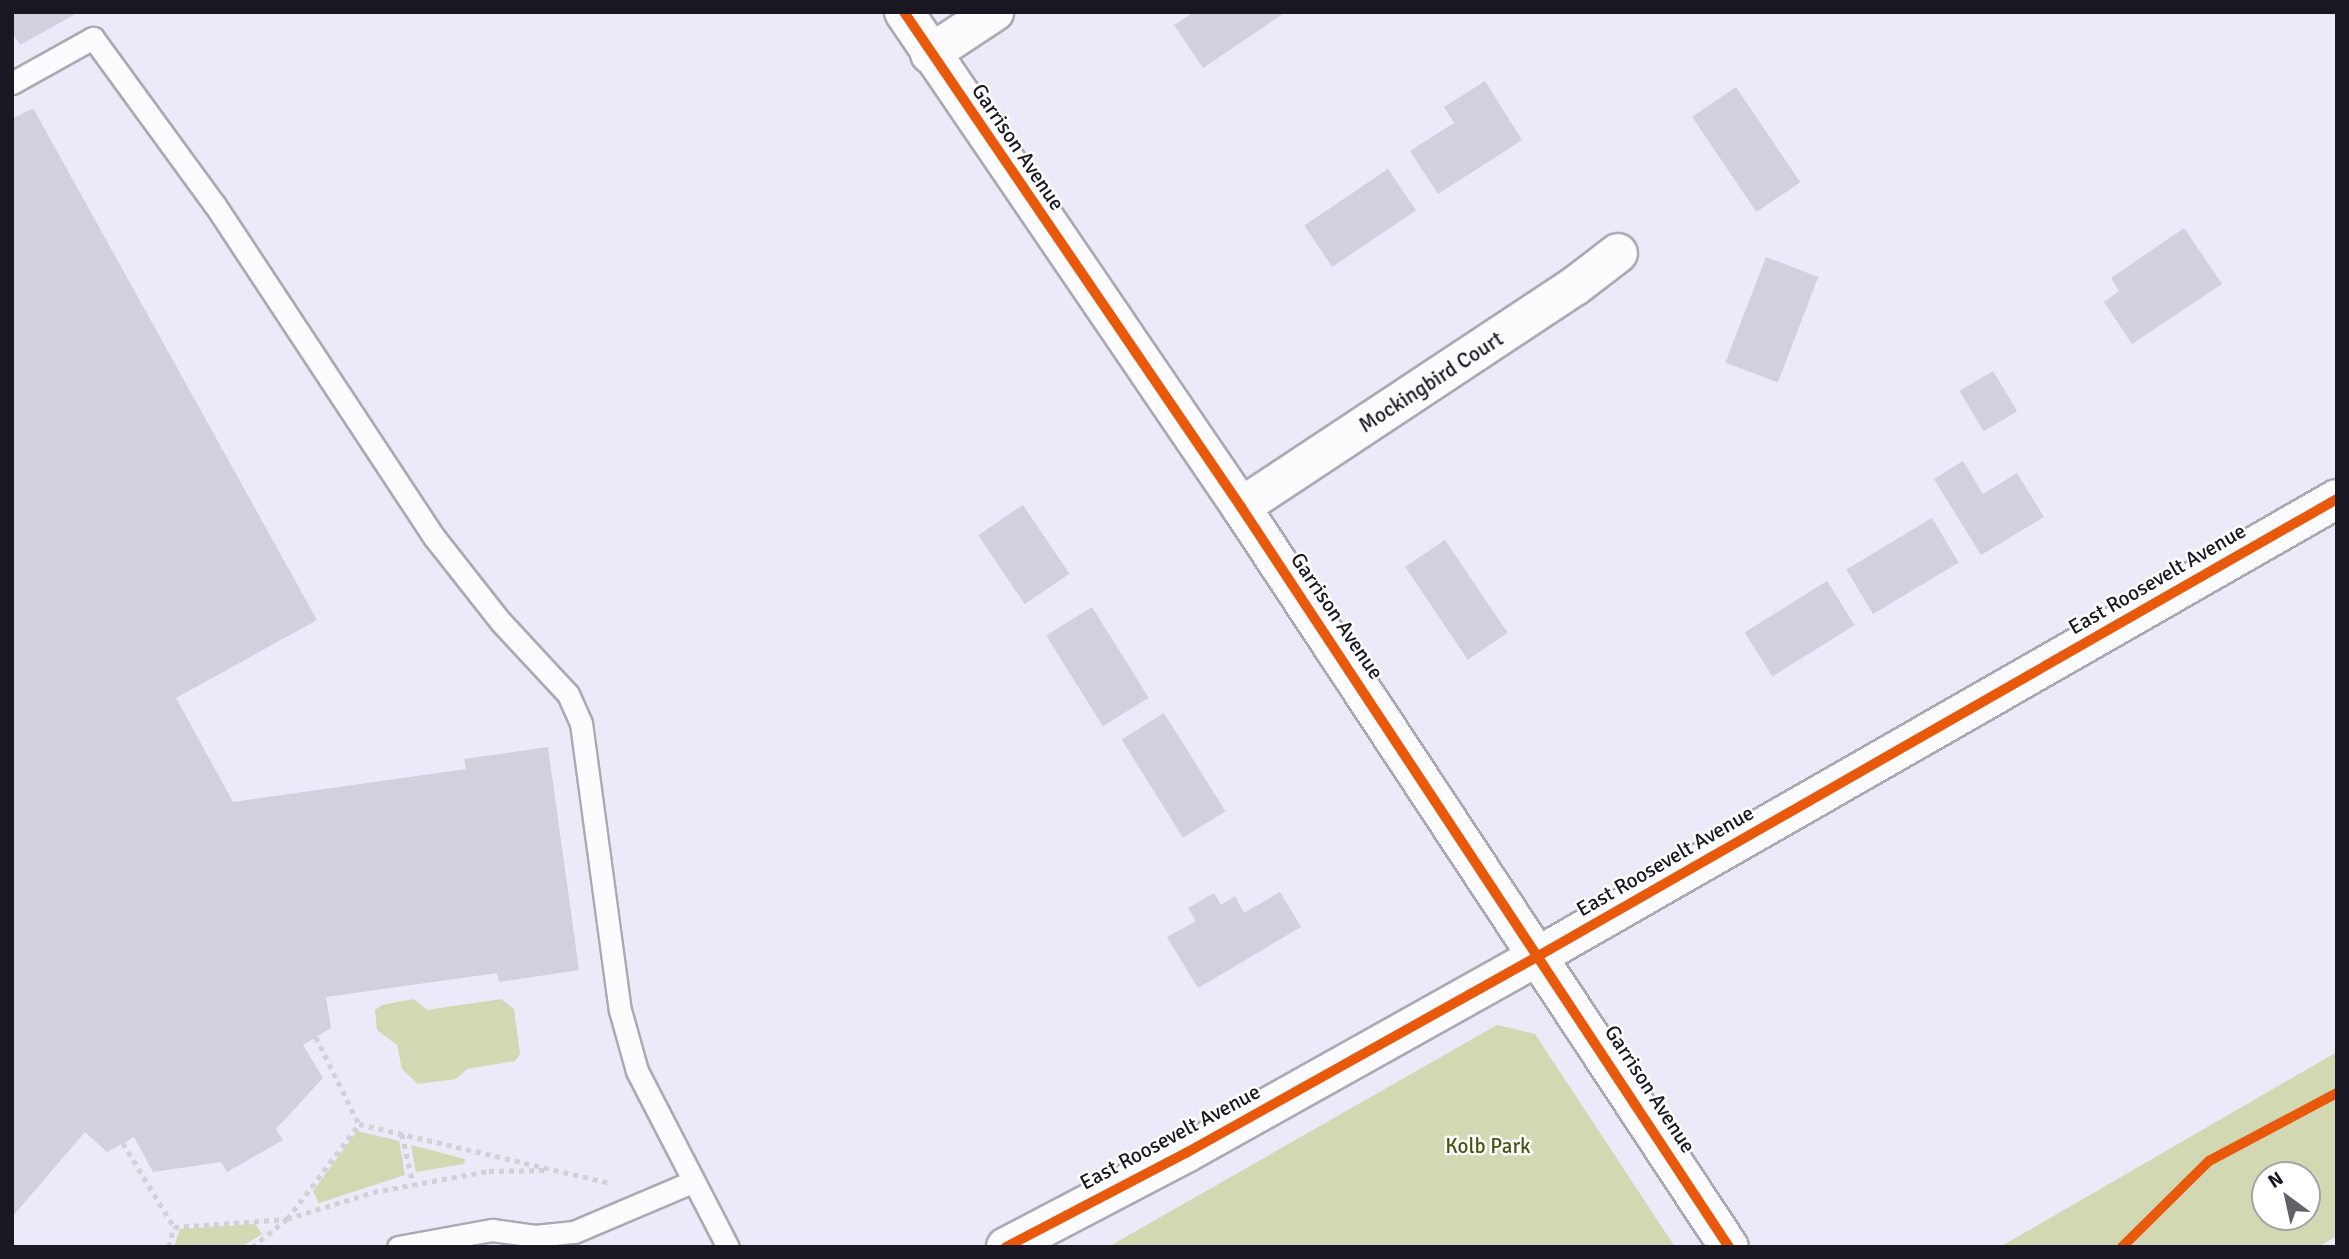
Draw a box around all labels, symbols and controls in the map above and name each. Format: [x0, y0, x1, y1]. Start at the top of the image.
street label: Garrison Avenue [966, 79, 1070, 215]
street label: Mockingbird Court [1354, 326, 1508, 438]
street label: East Roosevelt Avenue [2064, 518, 2250, 640]
street label: Garrison Avenue [1285, 548, 1389, 684]
street label: East Roosevelt Avenue [1572, 800, 1758, 922]
street label: Garrison Avenue [1599, 1020, 1701, 1158]
street label: East Roosevelt Avenue [1076, 1079, 1264, 1195]
park label: Kolb Park [1445, 1133, 1531, 1159]
north arrow [2251, 1161, 2321, 1231]
text: N [2264, 1166, 2288, 1194]

